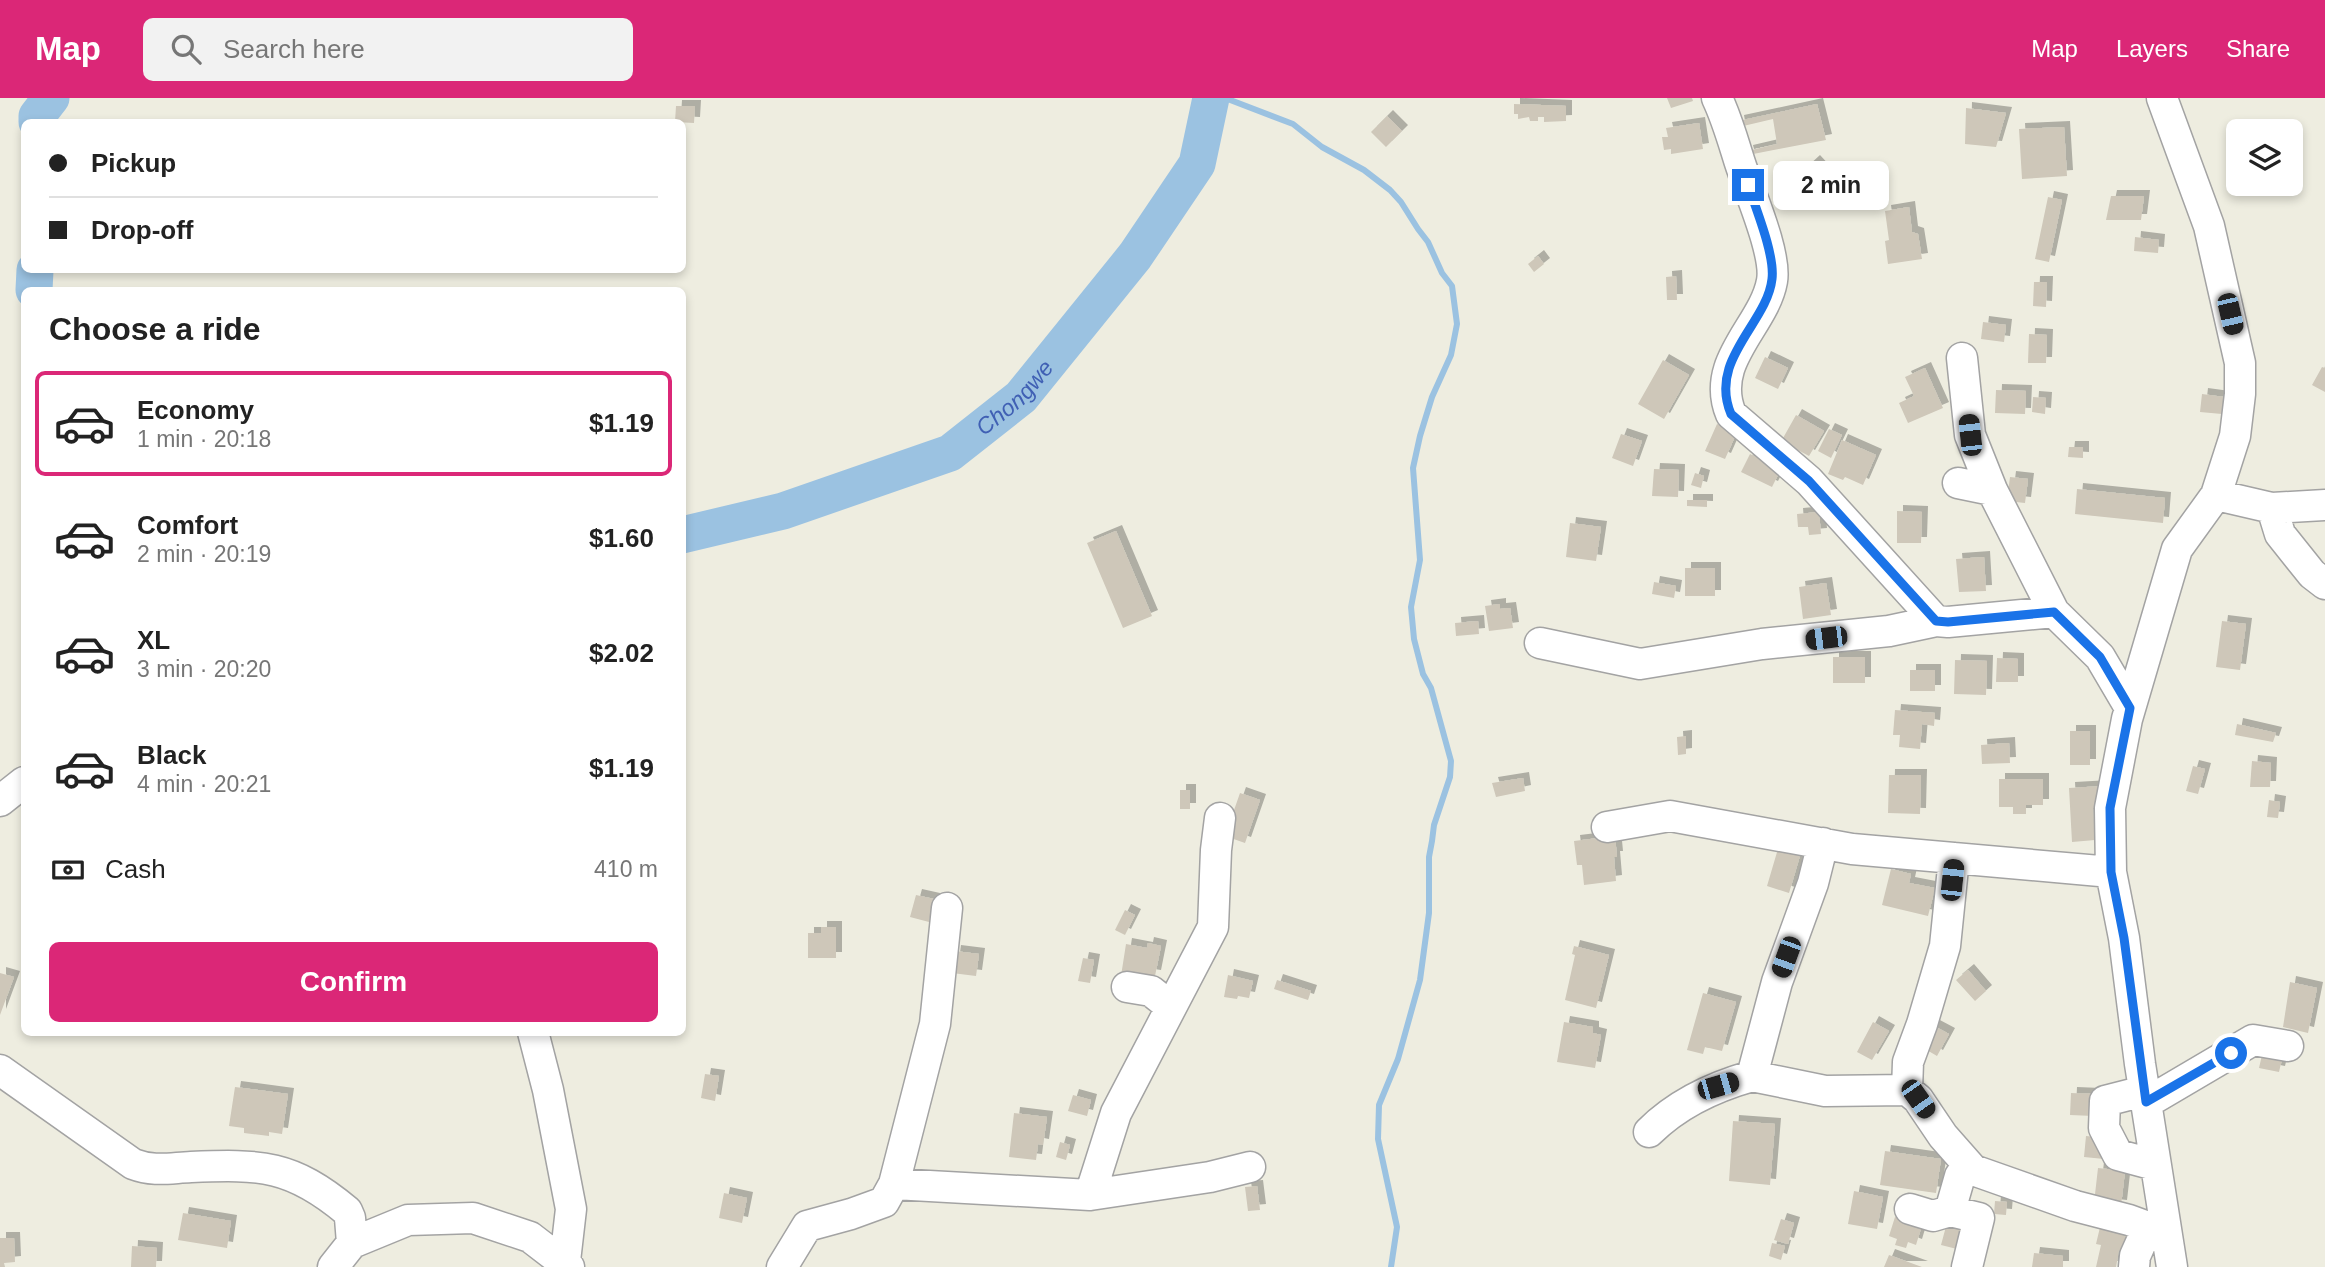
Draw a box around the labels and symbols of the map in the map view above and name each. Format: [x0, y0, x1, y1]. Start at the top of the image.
callout: 2 min [1772, 160, 1888, 210]
route end [1732, 169, 1764, 201]
car [2216, 291, 2245, 337]
water label: Chongwe [971, 355, 1059, 440]
car [1958, 413, 1983, 457]
car [1804, 625, 1849, 651]
car [1940, 858, 1965, 902]
car [1769, 934, 1804, 980]
route start [2215, 1037, 2247, 1069]
car [1695, 1070, 1742, 1102]
car [1898, 1076, 1939, 1122]

